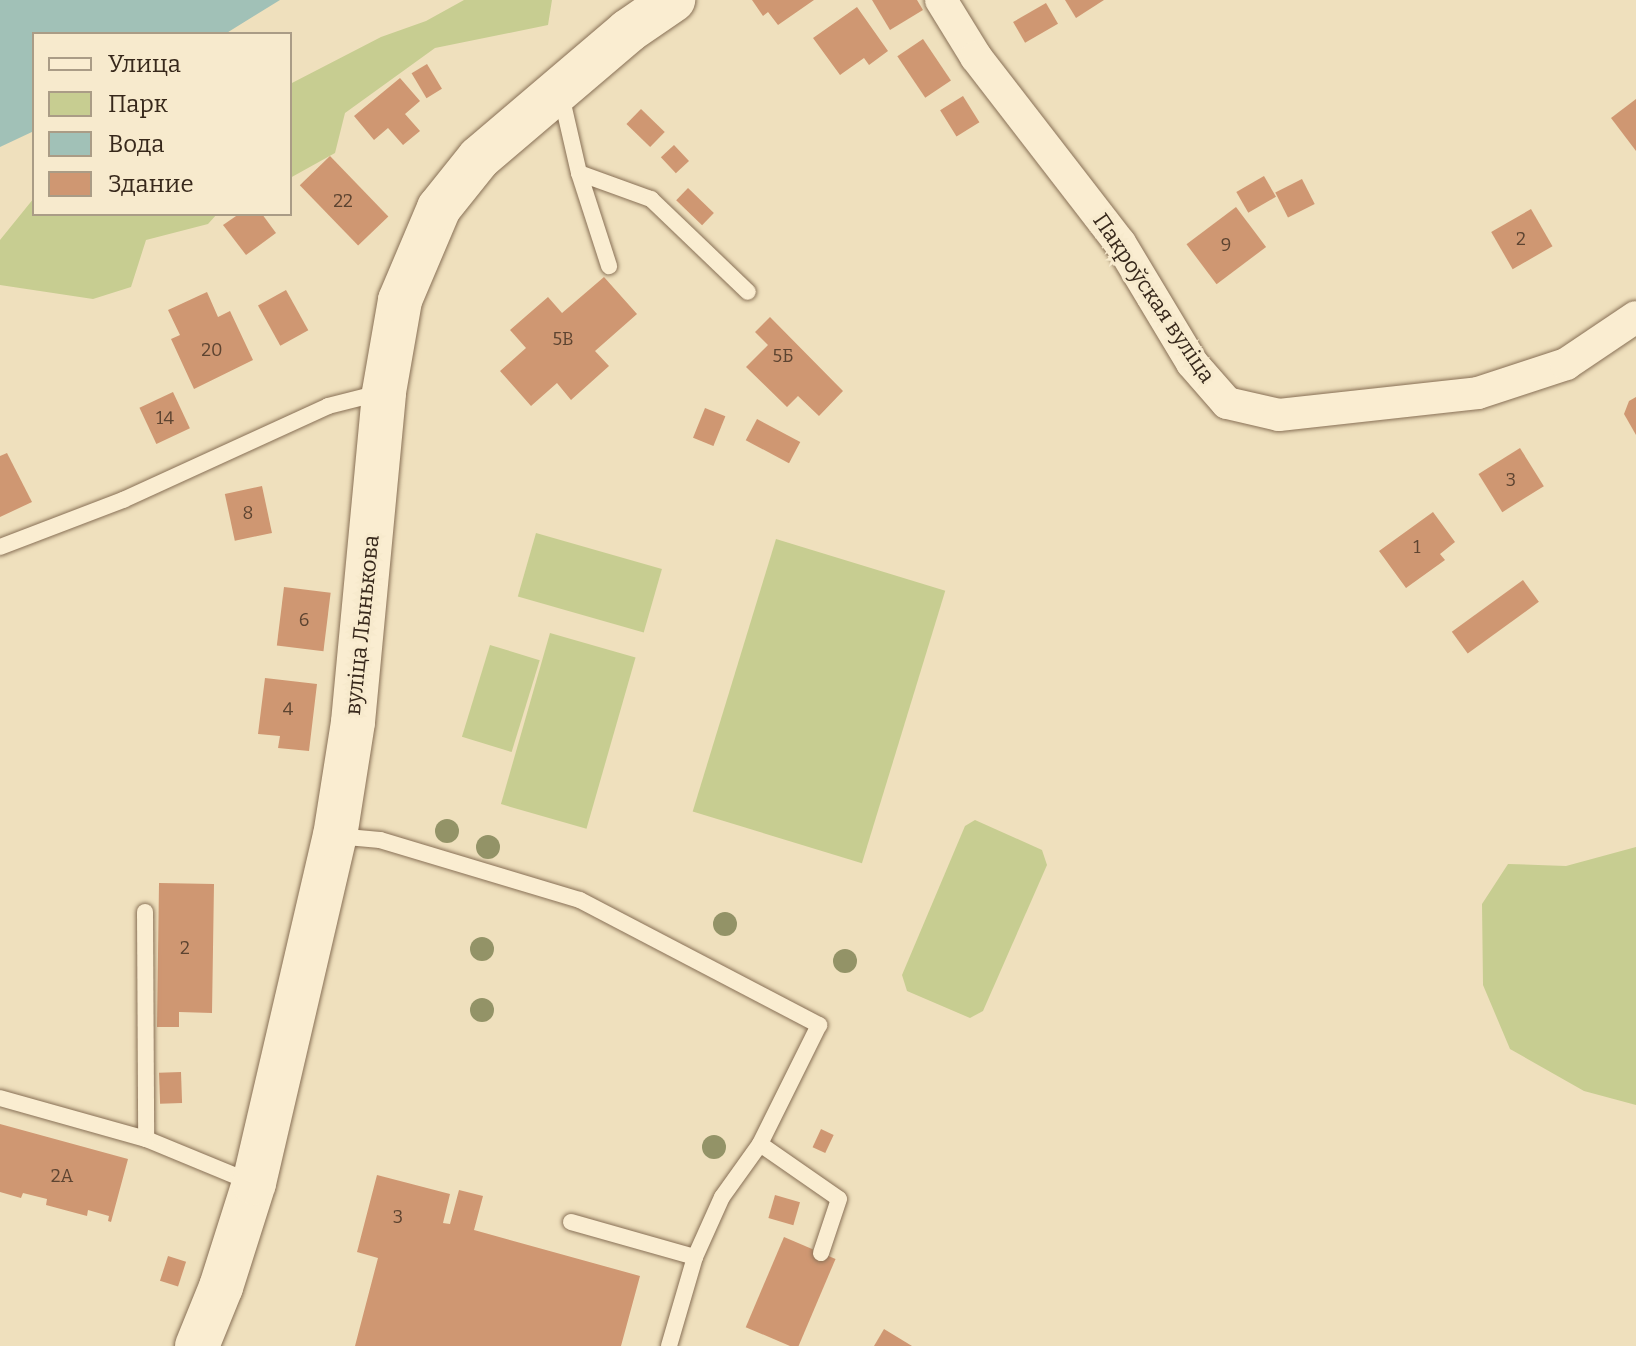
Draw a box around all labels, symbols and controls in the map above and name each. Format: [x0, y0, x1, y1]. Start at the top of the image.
legend [32, 32, 292, 216]
text: Улица [108, 50, 181, 78]
text: Парк [108, 90, 168, 118]
text: Вода [108, 130, 164, 158]
text: Здание [108, 170, 194, 198]
house number: 22 [333, 190, 353, 212]
street label: Пакроўская вуліца [1087, 208, 1221, 388]
house number: 2 [1516, 228, 1526, 250]
house number: 9 [1221, 234, 1231, 256]
house number: 5В [552, 328, 574, 350]
house number: 20 [201, 339, 223, 361]
house number: 5Б [773, 345, 793, 367]
house number: 14 [156, 407, 174, 429]
house number: 3 [1506, 469, 1516, 491]
house number: 8 [243, 502, 253, 524]
street label: вуліца Лынькова [339, 534, 385, 716]
house number: 1 [1413, 536, 1421, 558]
house number: 6 [299, 609, 309, 631]
house number: 4 [283, 698, 293, 720]
house number: 2 [180, 937, 190, 959]
house number: 2А [51, 1165, 73, 1187]
house number: 3 [393, 1206, 403, 1228]

